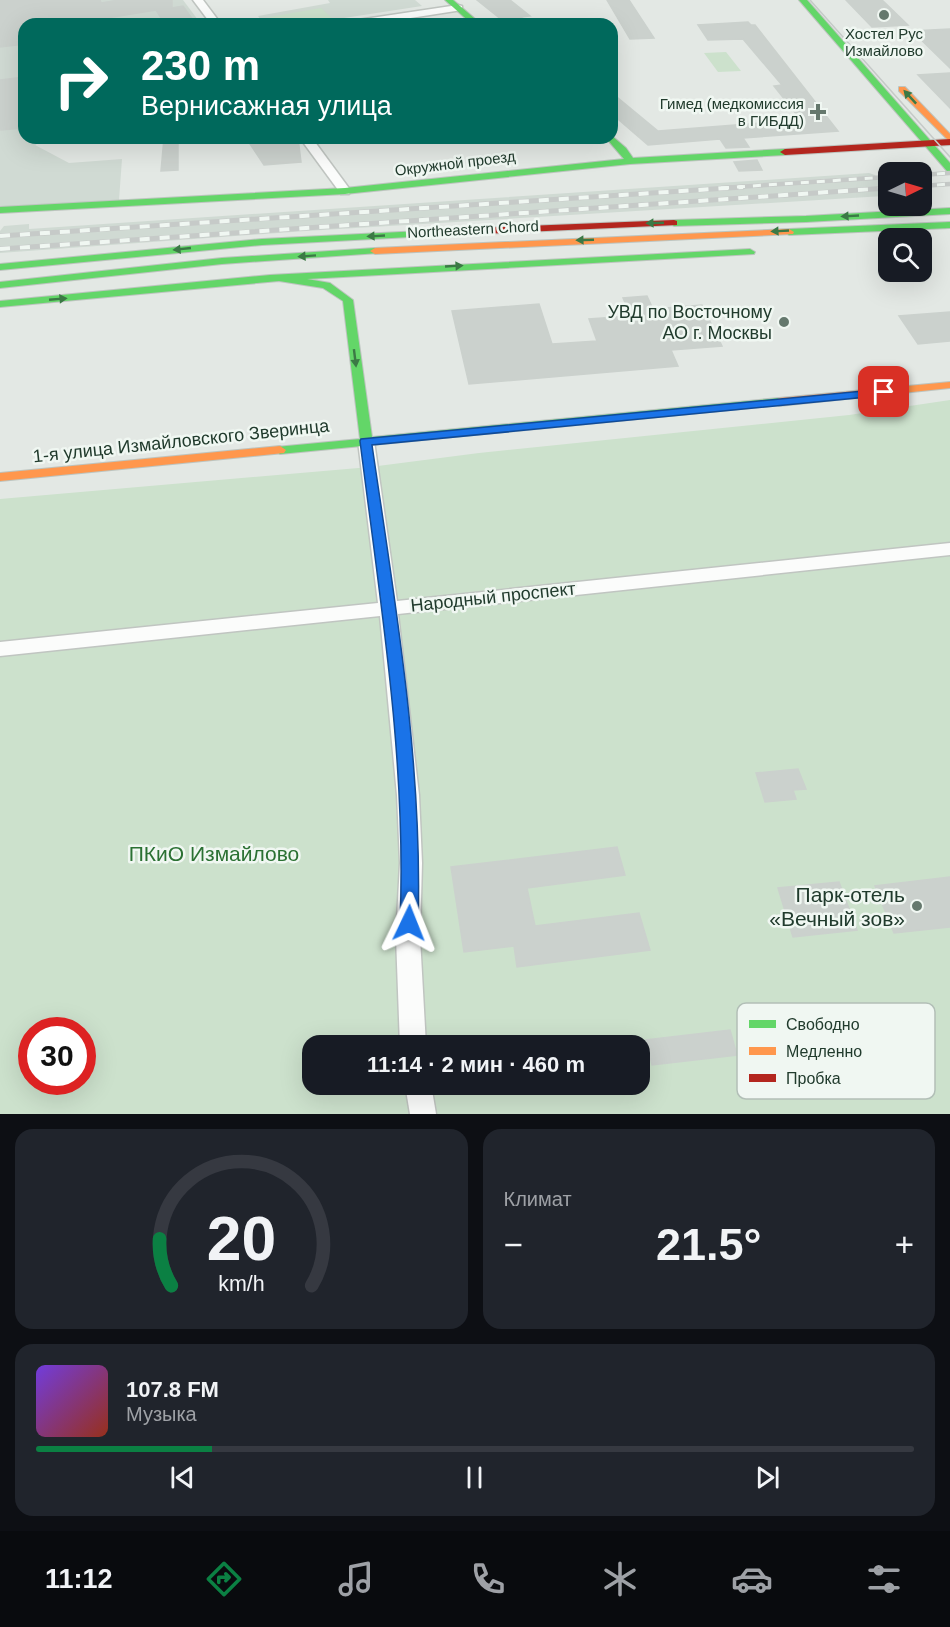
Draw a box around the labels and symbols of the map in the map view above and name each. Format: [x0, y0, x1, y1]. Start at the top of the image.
marker: Хостел Рус Измайлово [877, 8, 891, 22]
place label: Хостел Рус Измайлово [845, 25, 923, 59]
one-way arrow [904, 90, 917, 105]
place label: Гимед (медкомиссия в ГИБДД) [660, 95, 804, 129]
marker: Гимед (медкомиссия в ГИБДД) [809, 103, 827, 121]
street label: Окружной проезд [394, 147, 517, 179]
north arrow [878, 162, 932, 216]
one-way arrow [840, 211, 859, 221]
street label: Northeastern Chord [407, 217, 539, 241]
one-way arrow [645, 218, 664, 228]
one-way arrow [770, 227, 789, 236]
one-way arrow [367, 231, 386, 240]
one-way arrow [576, 235, 595, 245]
one-way arrow [172, 244, 191, 254]
one-way arrow [297, 251, 316, 260]
one-way arrow [445, 262, 464, 271]
one-way arrow [49, 294, 68, 304]
place label: УВД по Восточному АО г. Москвы [607, 302, 772, 343]
marker: УВД по Восточному АО г. Москвы [777, 315, 791, 329]
one-way arrow [350, 349, 360, 368]
pin [858, 366, 909, 417]
street label: 1-я улица Измайловского Зверинца [32, 415, 331, 467]
street label: Народный проспект [409, 578, 577, 616]
park label: ПКиО Измайлово [129, 842, 299, 865]
place label: Парк-отель «Вечный зов» [769, 883, 905, 930]
position arrow [377, 891, 441, 955]
marker: Парк-отель «Вечный зов» [910, 899, 924, 913]
legend [737, 1003, 935, 1099]
text: Свободно [786, 1016, 860, 1033]
speed limit sign: 30 [18, 1017, 96, 1095]
text: Медленно [786, 1043, 862, 1060]
text: Пробка [786, 1070, 841, 1087]

